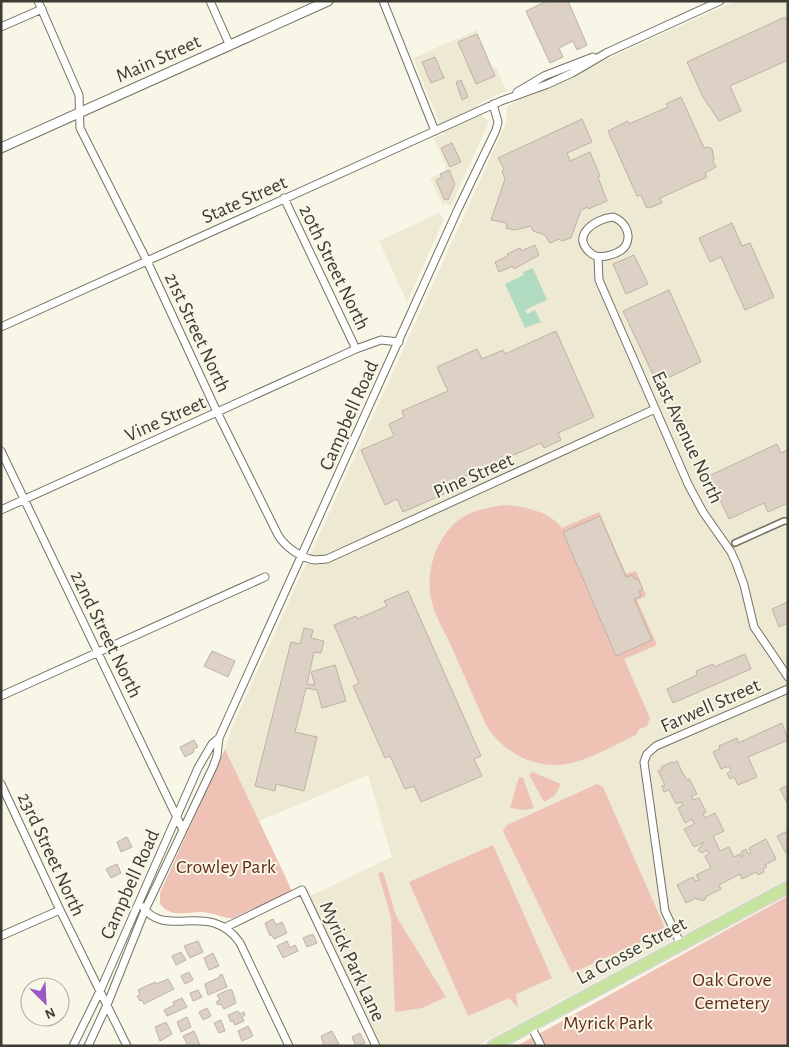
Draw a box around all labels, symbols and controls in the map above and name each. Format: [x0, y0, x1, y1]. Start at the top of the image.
street label: Main Street [113, 31, 204, 86]
street label: State Street [199, 172, 290, 228]
street label: 20th Street North [295, 202, 373, 333]
street label: 21st Street North [161, 269, 234, 395]
street label: Campbell Road [316, 357, 382, 473]
street label: East Avenue North [648, 368, 726, 507]
street label: Vine Street [122, 392, 209, 446]
street label: Pine Street [430, 449, 517, 502]
street label: 22nd Street North [67, 568, 145, 701]
street label: Farwell Street [658, 675, 764, 737]
street label: 23rd Street North [14, 789, 88, 919]
street label: Campbell Road [97, 826, 163, 942]
park label: Crowley Park [176, 857, 276, 877]
street label: Myrick Park Lane [316, 898, 389, 1025]
street label: La Crosse Street [573, 913, 690, 988]
park label: Oak Grove Cemetery [692, 970, 772, 1013]
north arrow [20, 977, 70, 1027]
text: N [43, 1005, 57, 1021]
park label: Myrick Park [563, 1013, 653, 1033]

